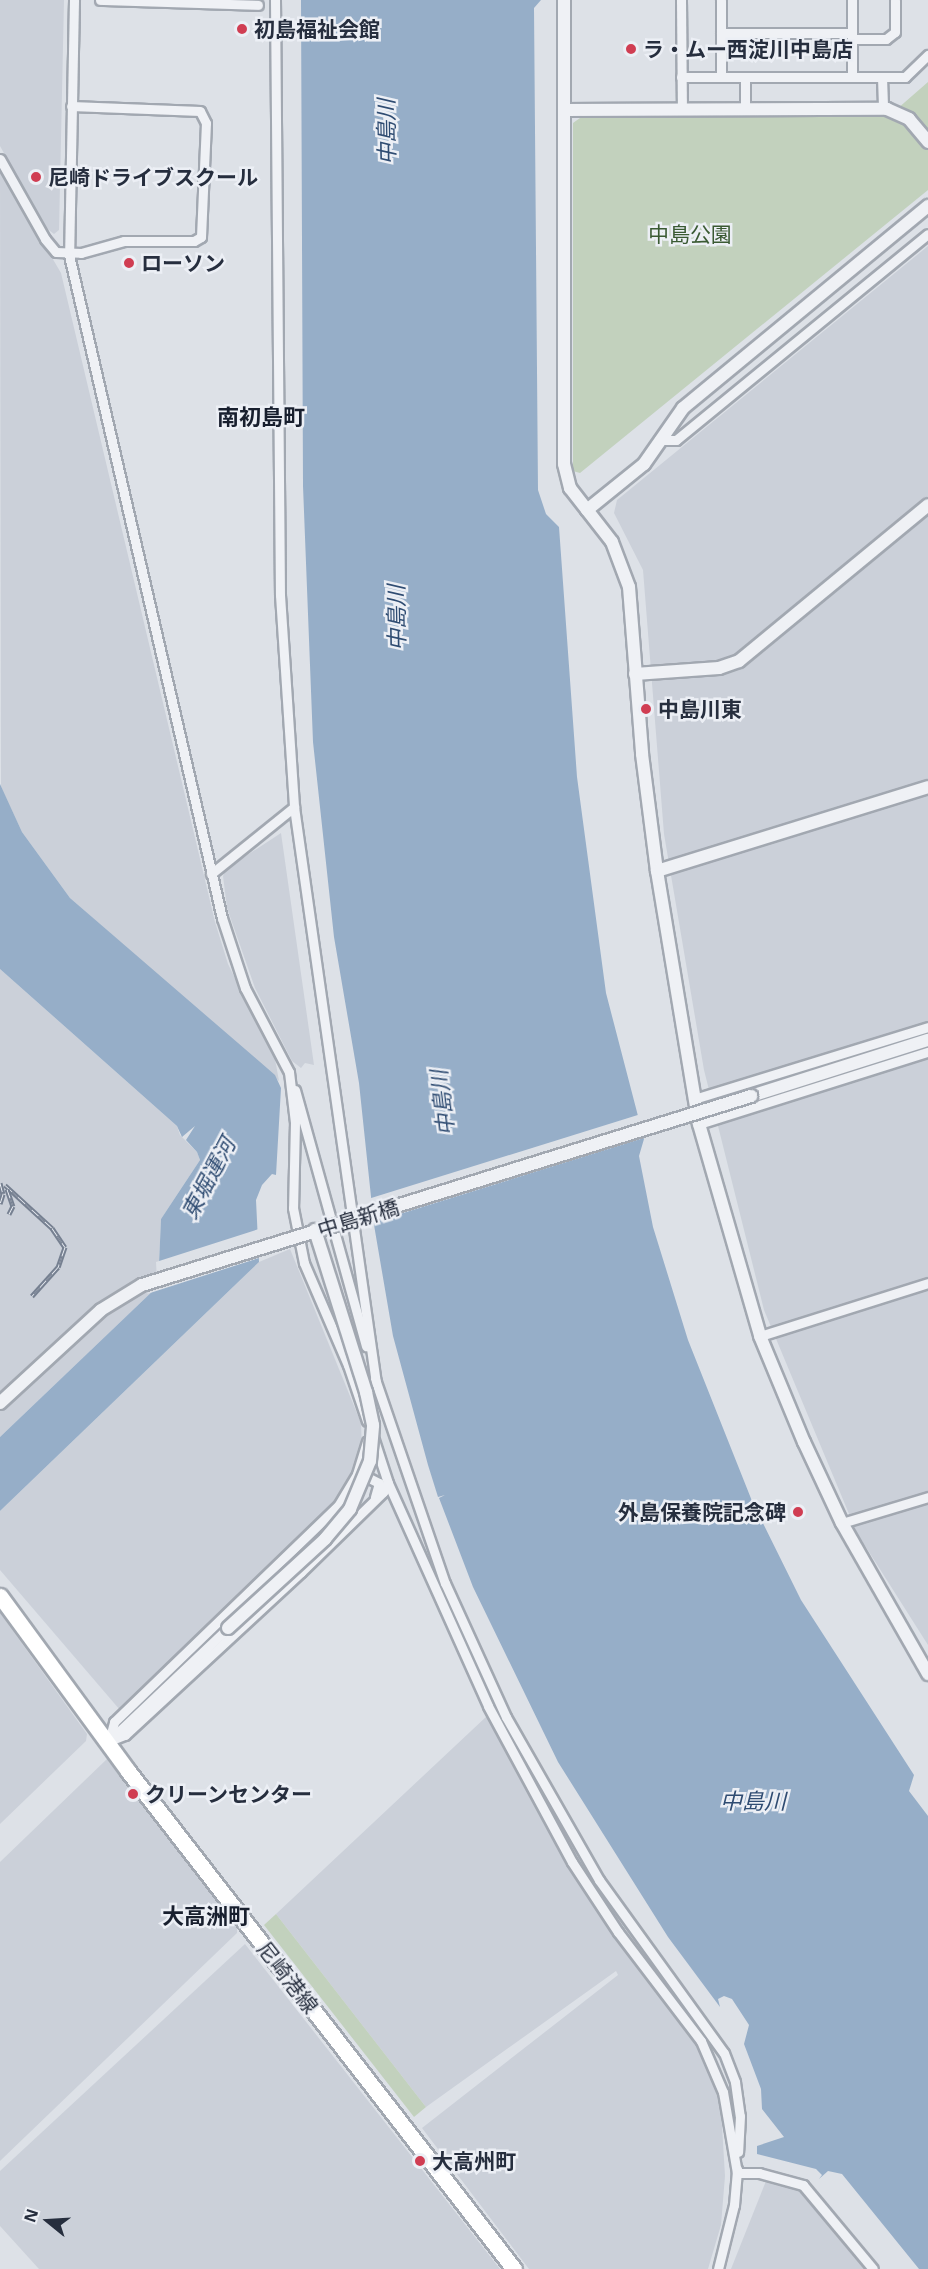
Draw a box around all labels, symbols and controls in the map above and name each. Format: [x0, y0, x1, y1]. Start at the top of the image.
place label: 初島福祉会館 [254, 16, 380, 42]
marker: 初島福祉会館 [235, 22, 249, 36]
place label: ラ・ムー西淀川中島店 [643, 36, 853, 62]
marker: ラ・ムー西淀川中島店 [624, 42, 638, 56]
water label: 中島川 [372, 99, 400, 165]
place label: 尼崎ドライブスクール [48, 164, 258, 190]
marker: 尼崎ドライブスクール [29, 170, 43, 184]
park label: 中島公園 [648, 221, 732, 247]
place label: ローソン [141, 250, 225, 276]
marker: ローソン [122, 256, 136, 270]
district label: 南初島町 [217, 404, 305, 430]
water label: 中島川 [382, 585, 410, 651]
place label: 中島川東 [658, 696, 742, 722]
marker: 中島川東 [639, 702, 653, 716]
water label: 中島川 [425, 1069, 459, 1137]
water label: 東堀運河 [176, 1133, 240, 1223]
street label: 中島新橋 [314, 1194, 402, 1242]
place label: 外島保養院記念碑 [618, 1499, 786, 1525]
marker: 外島保養院記念碑 [791, 1505, 805, 1519]
place label: クリーンセンター [145, 1781, 313, 1807]
marker: クリーンセンター [126, 1787, 140, 1801]
water label: 中島川 [720, 1788, 786, 1814]
district label: 大高洲町 [162, 1903, 250, 1929]
street label: 尼崎港線 [252, 1936, 324, 2018]
place label: 大高州町 [432, 2148, 516, 2174]
marker: 大高州町 [413, 2154, 427, 2168]
north arrow [18, 2191, 78, 2251]
text: N [18, 2206, 43, 2225]

